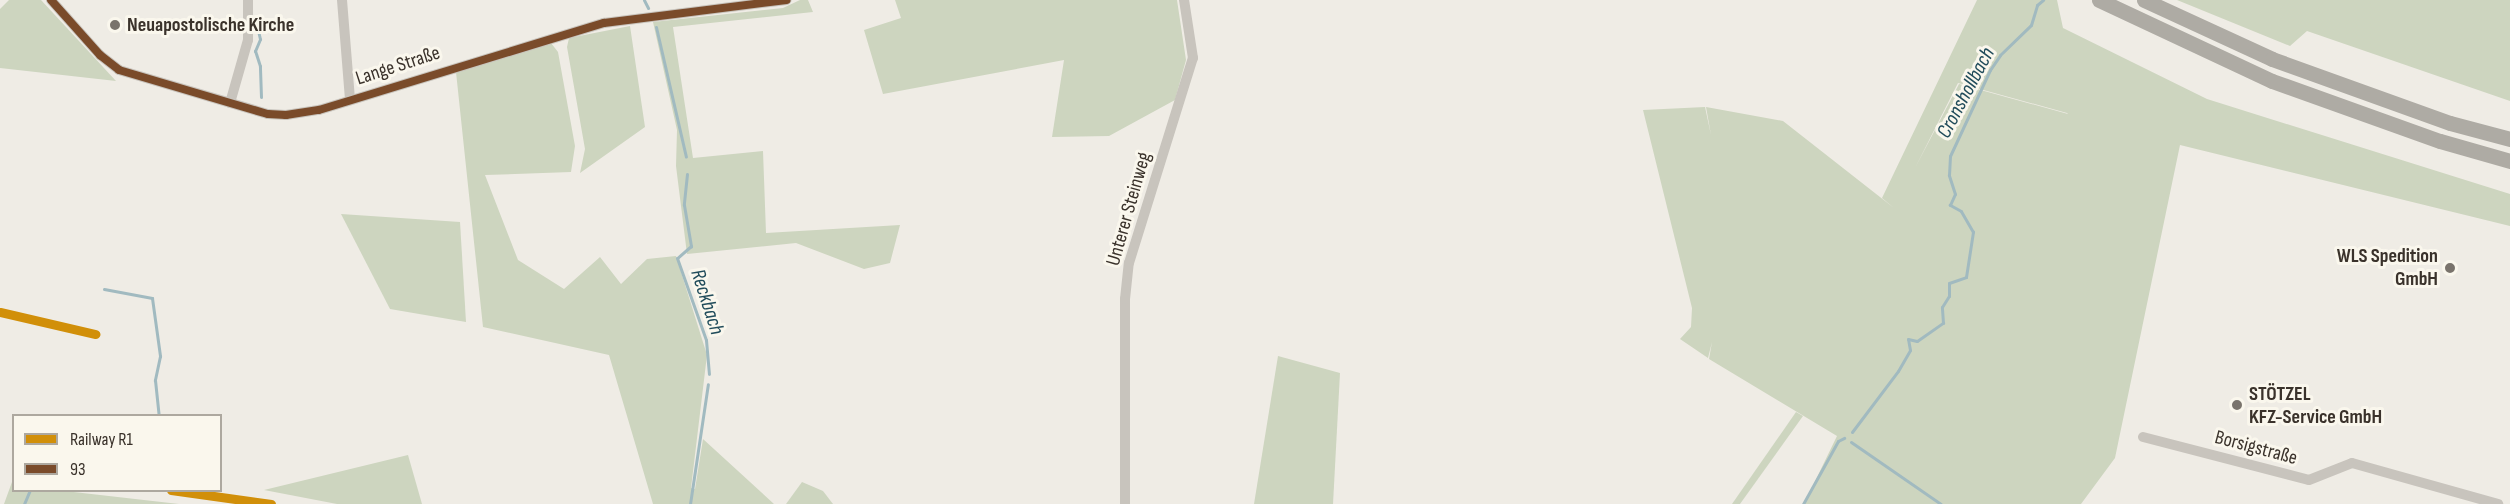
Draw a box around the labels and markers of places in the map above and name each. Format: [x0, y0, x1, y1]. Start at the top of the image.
place label: Neuapostolische Kirche [127, 13, 294, 37]
marker: Neuapostolische Kirche [108, 18, 122, 32]
place label: WLS Spedition GmbH [2337, 244, 2438, 291]
marker: WLS Spedition GmbH [2443, 261, 2457, 275]
place label: STÖTZEL KFZ-Service GmbH [2249, 382, 2382, 429]
marker: STÖTZEL KFZ-Service GmbH [2230, 398, 2244, 412]

